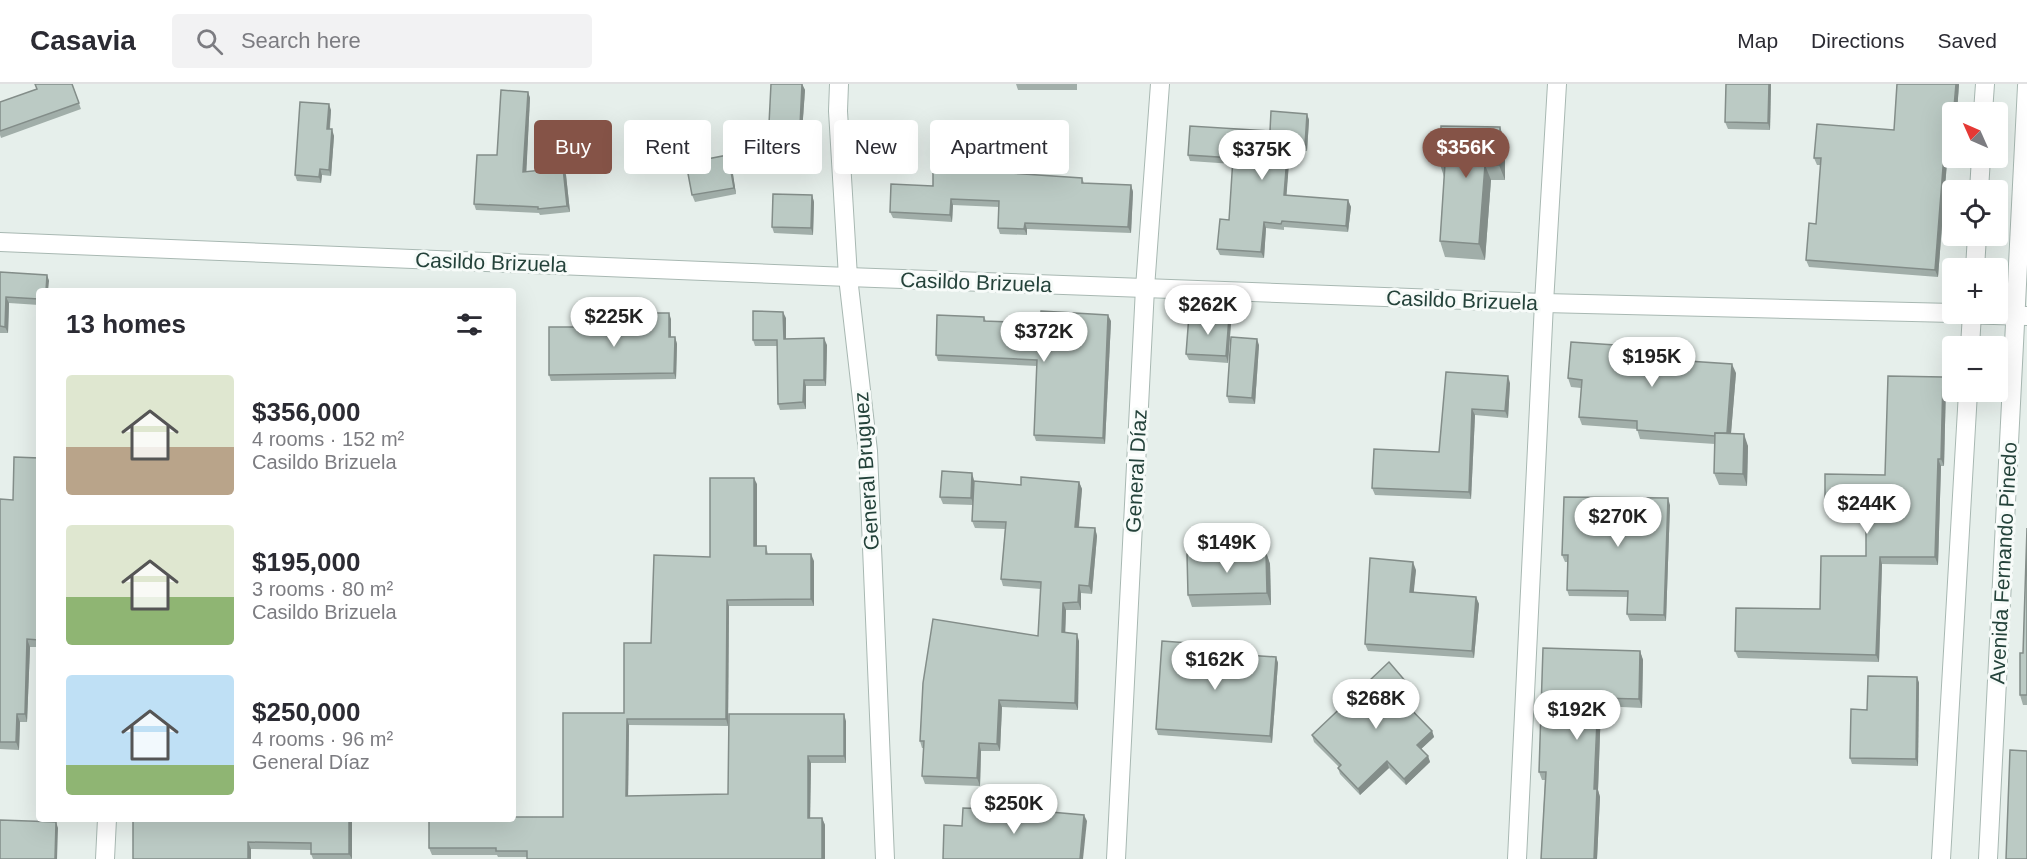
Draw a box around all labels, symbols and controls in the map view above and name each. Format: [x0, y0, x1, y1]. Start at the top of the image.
search box [172, 14, 592, 68]
text: Casavia [30, 25, 136, 56]
icon: search [193, 25, 226, 58]
text: Search here [241, 28, 361, 53]
text: Map [1737, 29, 1778, 52]
text: Directions [1811, 29, 1904, 52]
text: Saved [1937, 29, 1997, 52]
north arrow [1942, 102, 2008, 168]
map controls [1942, 102, 2008, 402]
chip: Buy [534, 120, 612, 174]
chip: Rent [624, 120, 711, 174]
chip: Filters [723, 120, 822, 174]
chip: New [834, 120, 918, 174]
chip: Apartment [930, 120, 1069, 174]
pin: $356K [1424, 128, 1508, 179]
pin: $375K [1220, 130, 1304, 181]
text: $356K [1437, 136, 1495, 158]
text: $375K [1233, 138, 1291, 160]
button: locate [1942, 180, 2008, 246]
street label: Casildo Brizuela [415, 248, 568, 276]
button: + [1942, 258, 2008, 324]
street label: Casildo Brizuela [900, 268, 1053, 296]
pin: $262K [1166, 285, 1250, 336]
street label: Casildo Brizuela [1386, 286, 1539, 314]
text: $262K [1179, 293, 1237, 315]
pin: $225K [572, 297, 656, 348]
text: $225K [585, 305, 643, 327]
icon: filters [453, 308, 486, 341]
text: 13 homes [66, 309, 186, 339]
pin: $372K [1002, 312, 1086, 363]
text: $372K [1015, 320, 1073, 342]
button: − [1942, 336, 2008, 402]
pin: $195K [1610, 337, 1694, 388]
text: $195K [1623, 345, 1681, 367]
street label: General Bruguez [849, 391, 883, 551]
text: $356,000 [252, 397, 360, 427]
icon: home [114, 399, 186, 471]
street label: General Díaz [1121, 409, 1151, 533]
text: 4 rooms · 152 m² [252, 428, 404, 450]
street label: Avenida Fernando Pinedo [1985, 441, 2021, 685]
text: Casildo Brizuela [252, 451, 397, 473]
pin: $244K [1825, 484, 1909, 535]
text: $244K [1838, 492, 1896, 514]
pin: $270K [1576, 497, 1660, 548]
text: $270K [1589, 505, 1647, 527]
pin: $149K [1185, 523, 1269, 574]
text: $149K [1198, 531, 1256, 553]
text: $195,000 [252, 547, 360, 577]
icon: home [114, 549, 186, 621]
text: 3 rooms · 80 m² [252, 578, 393, 600]
text: Casildo Brizuela [252, 601, 397, 623]
pin: $162K [1173, 640, 1257, 691]
text: $162K [1186, 648, 1244, 670]
pin: $268K [1334, 679, 1418, 730]
text: $268K [1347, 687, 1405, 709]
pin: $192K [1535, 690, 1619, 741]
text: $250,000 [252, 697, 360, 727]
text: $192K [1548, 698, 1606, 720]
icon: home [114, 699, 186, 771]
text: 4 rooms · 96 m² [252, 728, 393, 750]
text: General Díaz [252, 751, 370, 773]
pin: $250K [972, 784, 1056, 835]
text: $250K [985, 792, 1043, 814]

